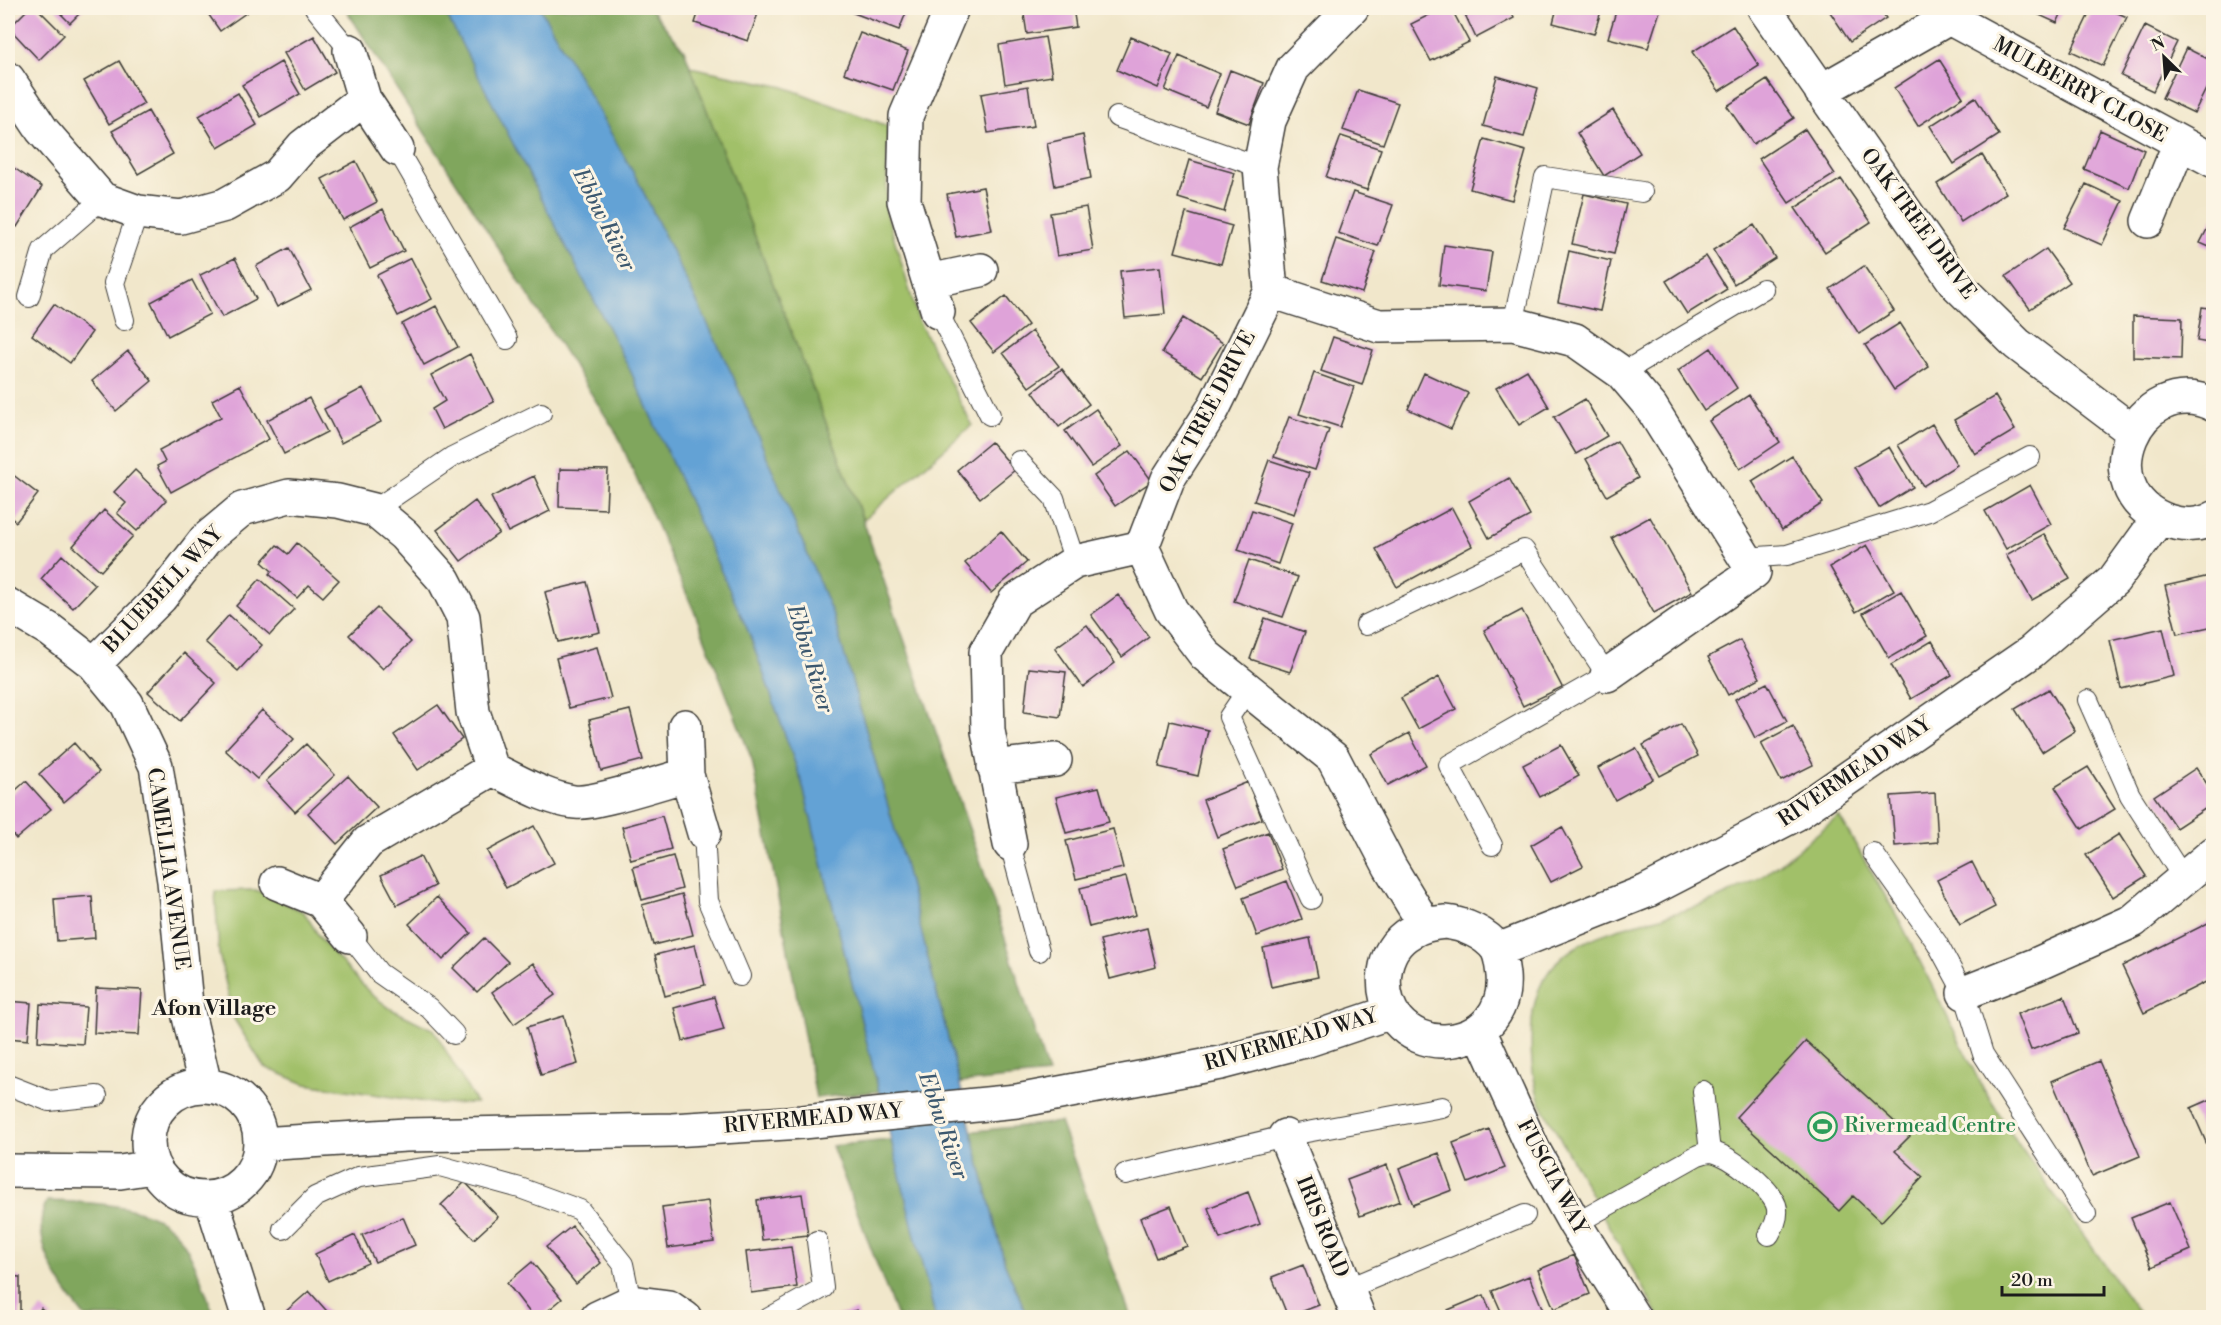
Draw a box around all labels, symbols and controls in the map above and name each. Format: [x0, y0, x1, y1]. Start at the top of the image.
north arrow [2134, 27, 2194, 87]
street label: MULBERRY CLOSE [1988, 31, 2172, 149]
text: N [2148, 32, 2168, 56]
street label: OAK TREE DRIVE [1854, 143, 1982, 305]
water label: Ebbw River [566, 163, 642, 276]
street label: OAK TREE DRIVE [1154, 326, 1262, 498]
street label: BLUEBELL WAY [97, 520, 229, 660]
water label: Ebbw River [780, 601, 839, 717]
street label: RIVERMEAD WAY [1773, 710, 1938, 833]
street label: CAMELLIA AVENUE [141, 766, 195, 972]
district label: Afon Village [151, 995, 277, 1022]
street label: RIVERMEAD WAY [1201, 1002, 1382, 1077]
water label: Ebbw River [912, 1068, 974, 1184]
street label: RIVERMEAD WAY [722, 1098, 905, 1140]
sports icon: Rivermead Centre [1807, 1110, 1839, 1142]
place label: Rivermead Centre [1844, 1113, 2016, 1139]
street label: FUSCIA WAY [1511, 1115, 1594, 1240]
street label: IRIS ROAD [1290, 1172, 1354, 1282]
scale bar [2002, 1259, 2104, 1297]
text: 20 m [2011, 1269, 2053, 1292]

